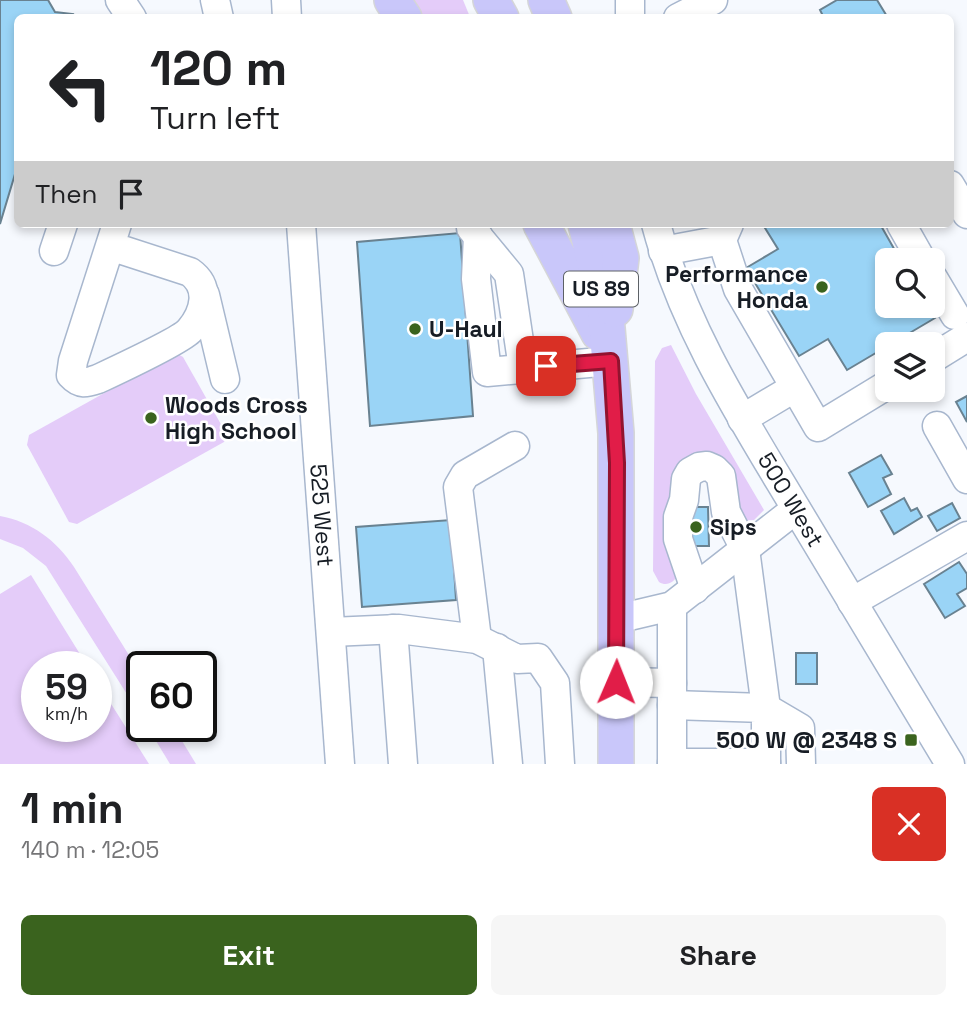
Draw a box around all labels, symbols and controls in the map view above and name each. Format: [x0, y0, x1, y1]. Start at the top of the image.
text: 120 m [150, 37, 287, 99]
icon: left [35, 42, 126, 133]
text: Turn left [150, 98, 280, 138]
icon: arrive [112, 175, 150, 213]
text: Then [35, 177, 98, 211]
map controls [875, 248, 945, 402]
button: search [875, 248, 945, 318]
place label: Performance Honda [665, 259, 808, 315]
road number: US 89 [564, 272, 638, 306]
marker: Performance Honda [814, 279, 830, 295]
place label: U-Haul [429, 314, 503, 344]
marker: U-Haul [407, 321, 423, 337]
button: layers [875, 332, 945, 402]
pin [516, 336, 576, 396]
icon: arrive [527, 347, 565, 385]
place label: Woods Cross High School [165, 390, 308, 446]
marker: Woods Cross High School [143, 410, 159, 426]
street label: 500 West [751, 447, 831, 552]
street label: 525 West [303, 463, 341, 568]
place label: Sips [710, 512, 757, 542]
marker: Sips [688, 519, 704, 535]
position arrow [579, 645, 653, 719]
speed limit sign: 60 [126, 651, 217, 742]
text: 59 [45, 665, 88, 709]
text: km/h [45, 702, 88, 725]
place label: 500 W @ 2348 S [716, 725, 897, 755]
marker: 500 W @ 2348 S [903, 732, 919, 748]
text: 1 min [21, 782, 124, 835]
button: close [872, 787, 946, 861]
text: 140 m · 12:05 [21, 835, 159, 865]
button: Exit [21, 915, 477, 995]
button: Share [491, 915, 946, 995]

